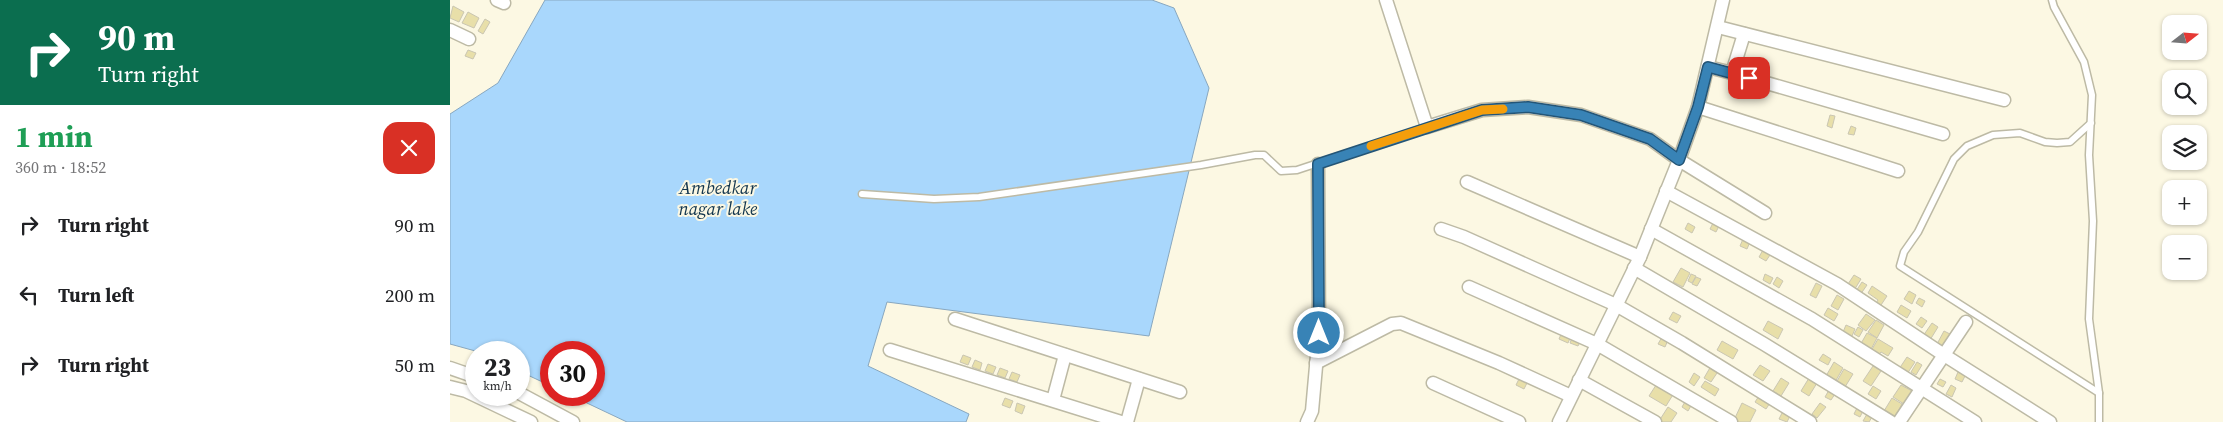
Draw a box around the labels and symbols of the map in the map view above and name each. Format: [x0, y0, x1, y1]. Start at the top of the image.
north arrow [2162, 15, 2208, 60]
pin [1728, 57, 1770, 99]
water label: Ambedkar nagar lake [678, 175, 758, 221]
position arrow [1292, 306, 1344, 358]
speed limit sign: 30 [540, 341, 605, 406]

